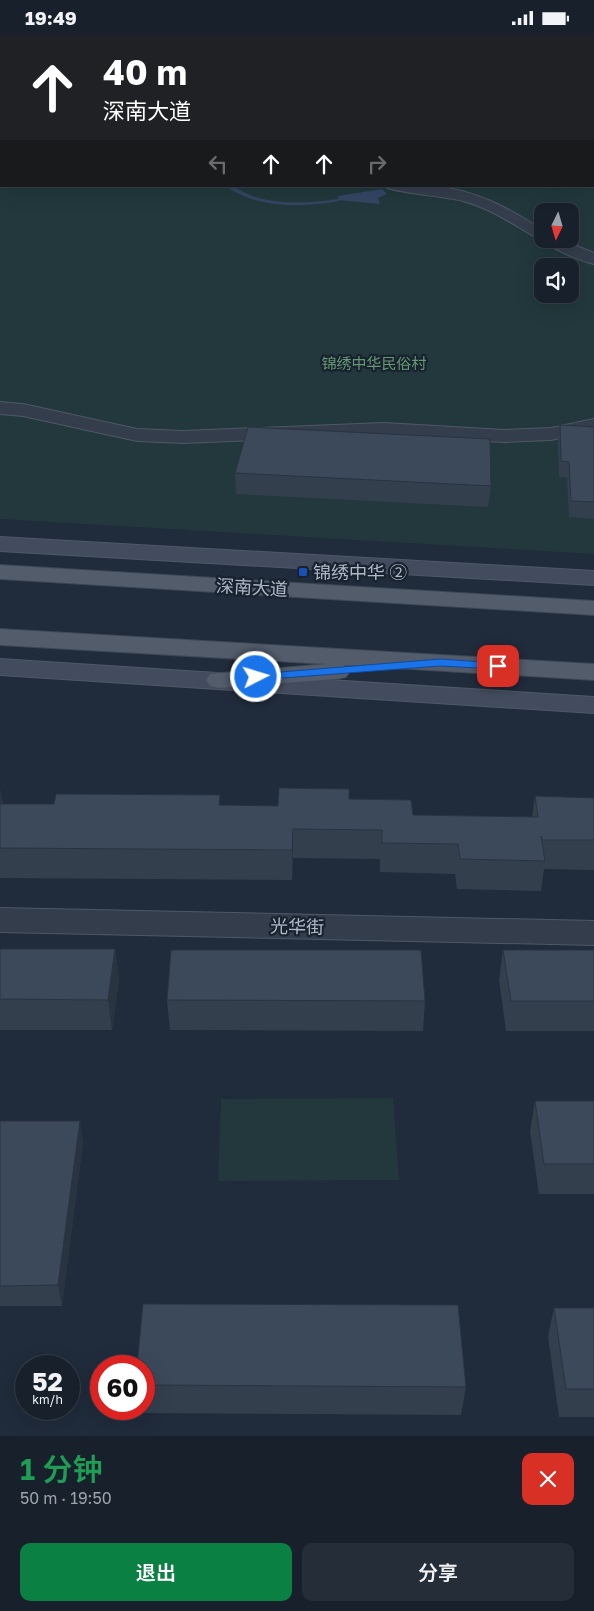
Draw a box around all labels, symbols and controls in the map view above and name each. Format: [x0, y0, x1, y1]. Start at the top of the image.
text: 19:49 [25, 6, 77, 29]
text: 40 m [103, 51, 187, 93]
icon: ahead [20, 55, 85, 120]
text: 深南大道 [103, 97, 191, 124]
icon: left [204, 150, 232, 178]
icon: ahead [257, 150, 285, 178]
icon: ahead [310, 150, 338, 178]
icon: right [363, 150, 391, 178]
north arrow [534, 203, 579, 247]
map controls [534, 203, 579, 303]
button: sound [534, 258, 579, 303]
park label: 锦绣中华民俗村 [321, 354, 427, 372]
place label: 锦绣中华 ② [313, 561, 408, 583]
marker: 锦绣中华 ② [297, 566, 309, 578]
street label: 深南大道 [215, 574, 289, 600]
pin [477, 645, 519, 687]
position arrow [229, 650, 281, 702]
icon: arrive [484, 652, 512, 680]
street label: 光华街 [270, 915, 324, 937]
speed limit sign: 60 [90, 1355, 155, 1420]
text: 52 [32, 1366, 63, 1397]
text: km/h [32, 1392, 63, 1407]
text: 1 分钟 [20, 1451, 103, 1487]
button: close [522, 1453, 574, 1505]
text: 50 m · 19:50 [20, 1488, 112, 1508]
button: 退出 [20, 1543, 292, 1601]
button: 分享 [302, 1543, 574, 1601]

